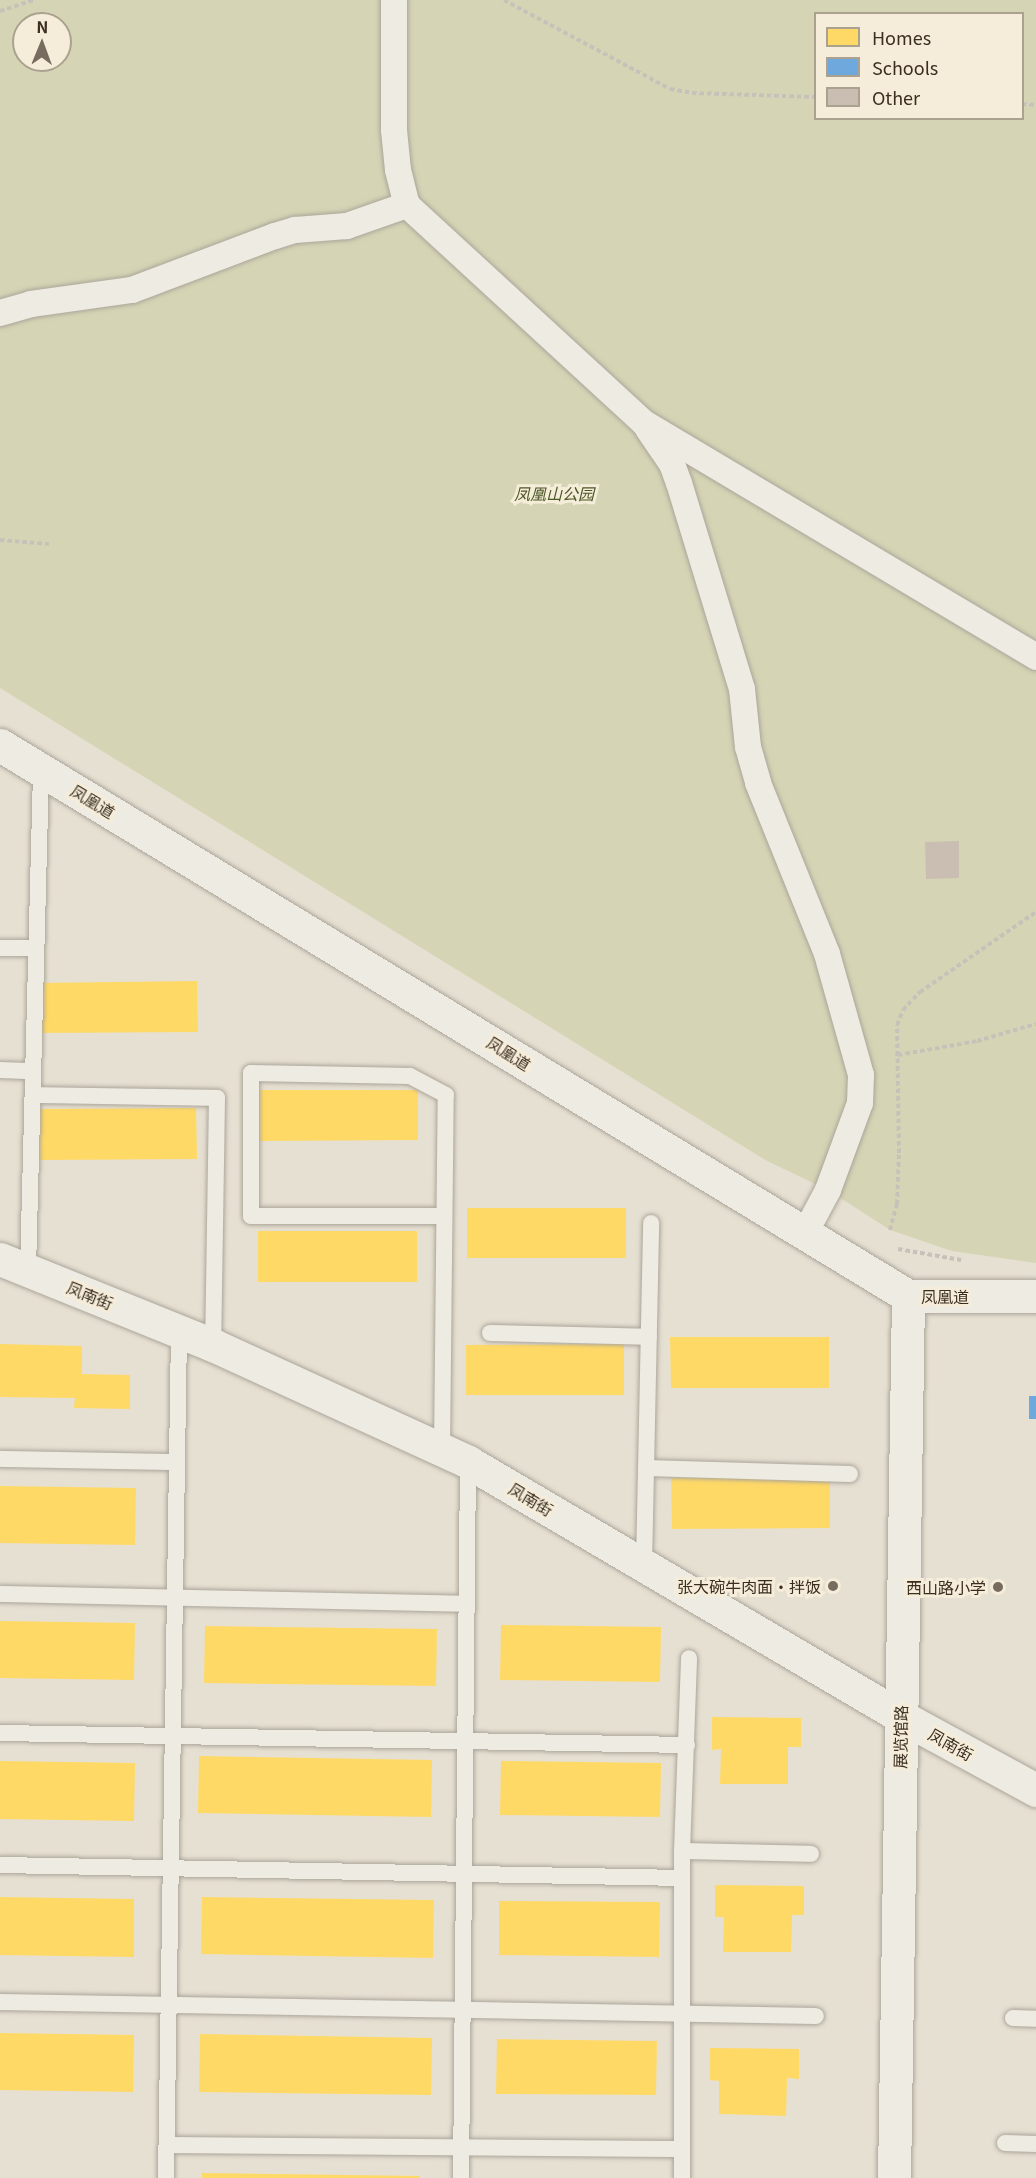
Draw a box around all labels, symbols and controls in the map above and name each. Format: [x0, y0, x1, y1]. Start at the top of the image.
north arrow [12, 12, 72, 72]
legend [814, 12, 1024, 120]
text: N [36, 14, 48, 38]
text: Homes [872, 24, 931, 50]
text: Schools [872, 54, 938, 80]
text: Other [872, 84, 920, 110]
park label: 凤凰山公园 [514, 483, 594, 503]
street label: 凤凰道 [67, 780, 119, 822]
street label: 凤凰道 [484, 1032, 534, 1074]
street label: 凤南街 [64, 1277, 116, 1313]
street label: 凤凰道 [921, 1286, 969, 1306]
street label: 凤南街 [505, 1478, 557, 1520]
place label: 张大碗牛肉面•拌饭 [677, 1576, 821, 1596]
place label: 西山路小学 [906, 1577, 986, 1597]
marker: 张大碗牛肉面•拌饭 [826, 1579, 840, 1593]
marker: 西山路小学 [991, 1580, 1005, 1594]
street label: 展览馆路 [890, 1705, 910, 1769]
street label: 凤南街 [925, 1724, 977, 1764]

